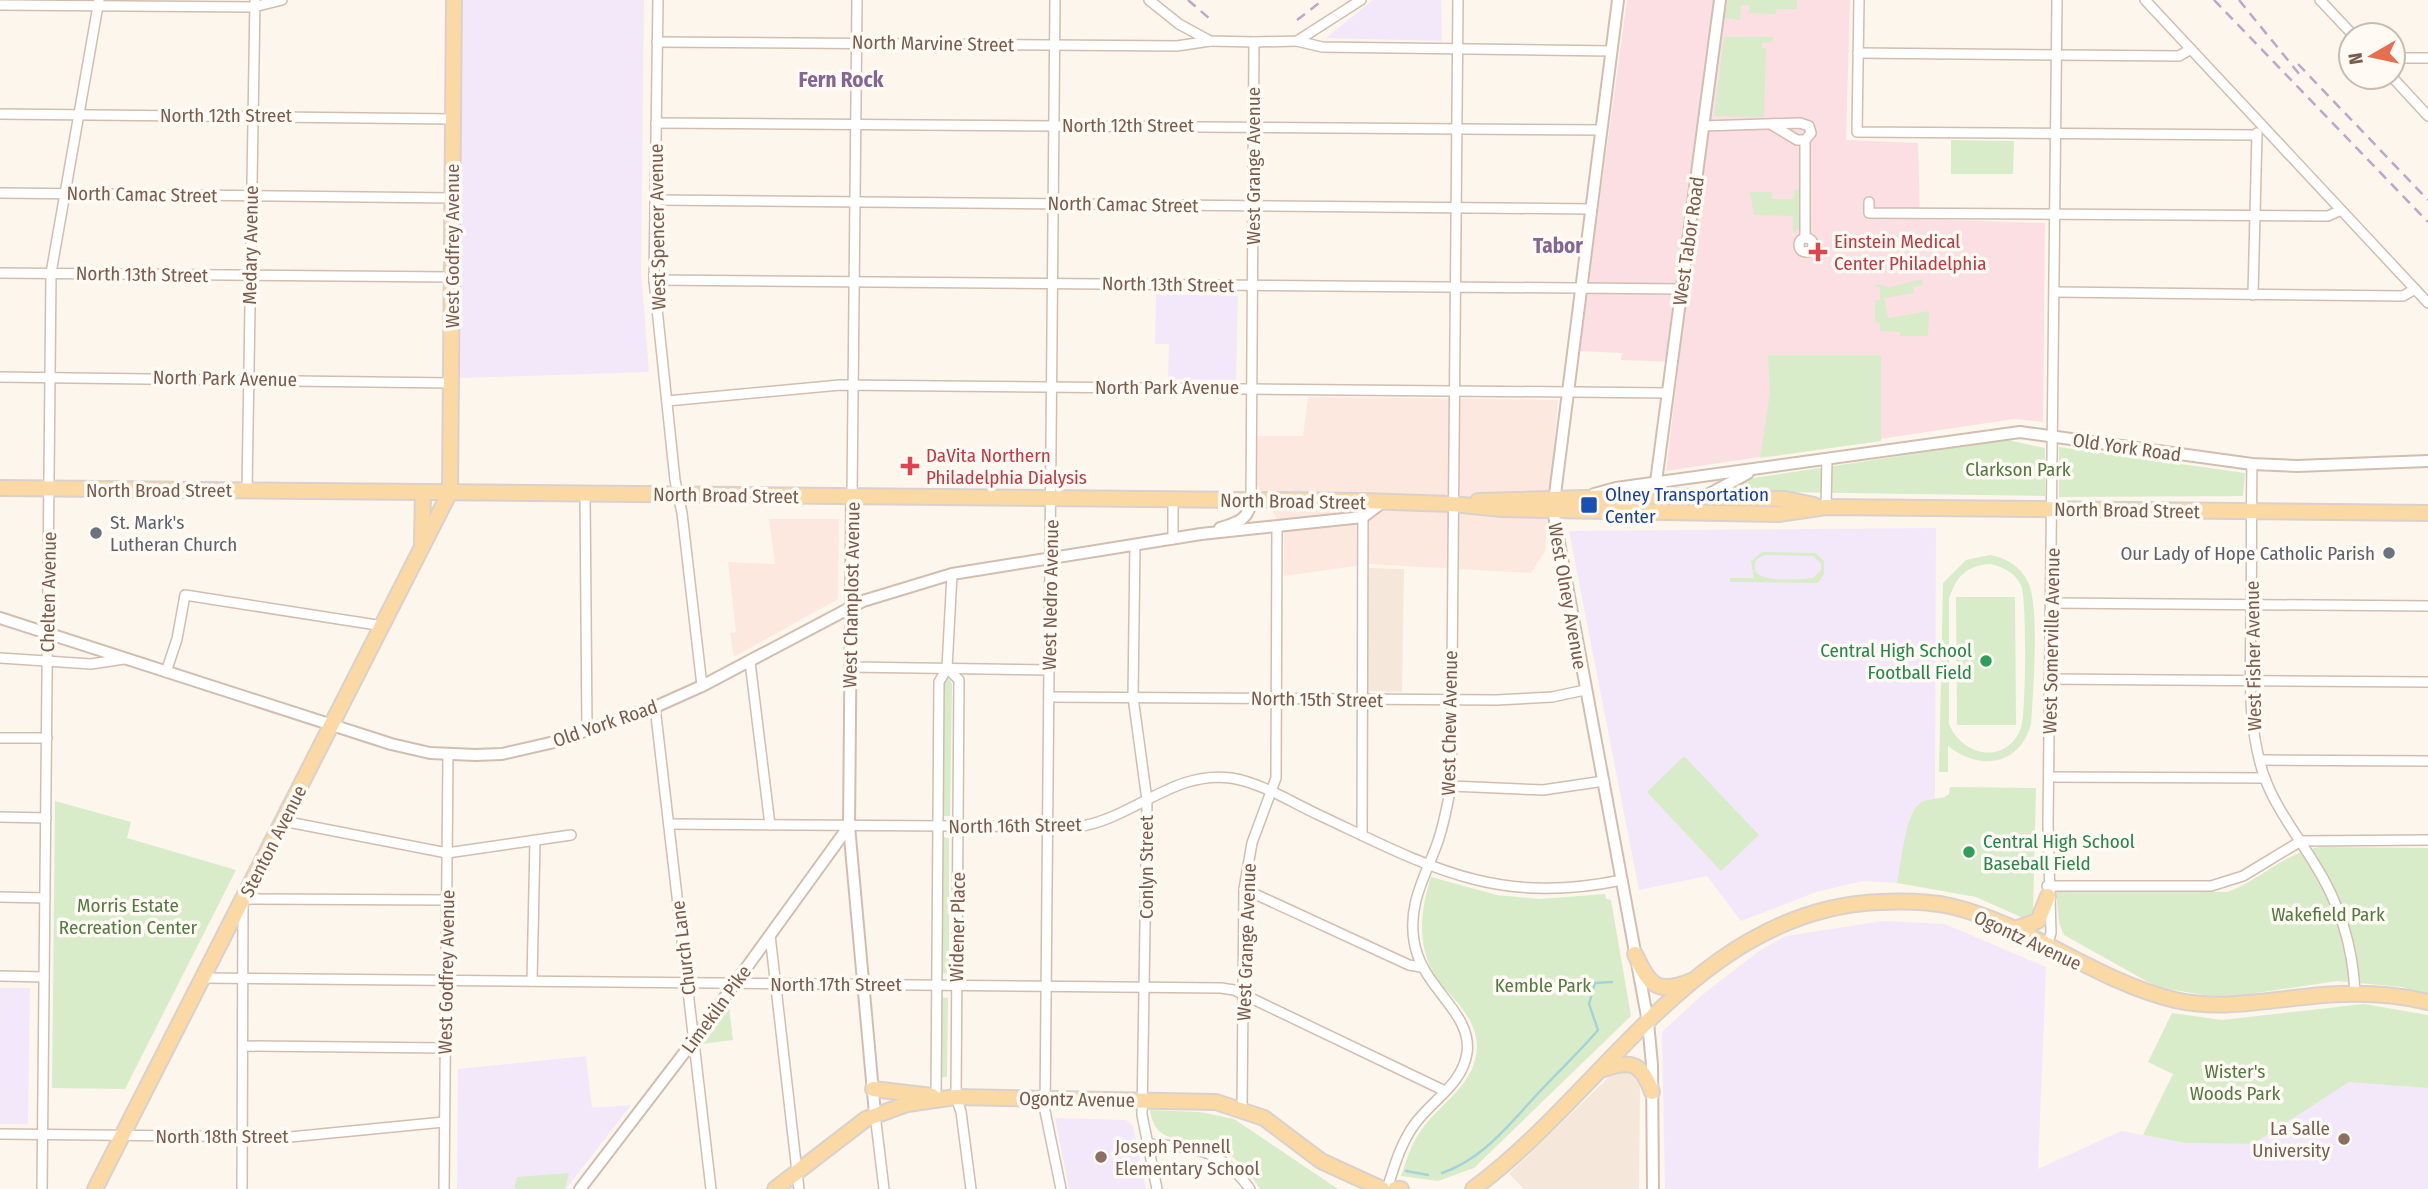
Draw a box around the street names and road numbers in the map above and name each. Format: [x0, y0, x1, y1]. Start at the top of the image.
street label: North Marvine Street [852, 31, 1015, 56]
street label: West Grange Avenue [1242, 87, 1265, 245]
street label: North 12th Street [160, 104, 293, 127]
street label: North 12th Street [1062, 114, 1195, 137]
street label: West Spencer Avenue [645, 144, 670, 310]
street label: West Godfrey Avenue [441, 164, 464, 328]
street label: West Tabor Road [1668, 175, 1709, 307]
street label: North Camac Street [66, 182, 218, 207]
street label: Medary Avenue [238, 185, 263, 305]
street label: North Camac Street [1047, 192, 1199, 217]
street label: North 13th Street [76, 262, 209, 287]
street label: North 13th Street [1102, 272, 1235, 297]
street label: North Park Avenue [153, 366, 297, 391]
street label: North Park Avenue [1095, 376, 1239, 399]
street label: Old York Road [2071, 429, 2183, 466]
street label: North Broad Street [86, 479, 233, 502]
street label: North Broad Street [653, 483, 800, 508]
street label: North Broad Street [1220, 489, 1367, 514]
street label: North Broad Street [2054, 498, 2201, 523]
street label: West Champlost Avenue [838, 502, 865, 688]
street label: West Nedro Avenue [1038, 519, 1063, 671]
street label: West Olney Avenue [1543, 521, 1592, 671]
street label: Chelten Avenue [36, 531, 61, 653]
street label: West Somerville Avenue [2038, 548, 2065, 734]
street label: West Fisher Avenue [2241, 581, 2266, 731]
street label: West Chew Avenue [1437, 650, 1462, 796]
street label: North 15th Street [1251, 687, 1384, 712]
street label: Old York Road [550, 695, 661, 752]
street label: Stenton Avenue [235, 782, 311, 901]
street label: North 16th Street [948, 813, 1083, 838]
street label: Conlyn Street [1135, 814, 1158, 919]
street label: West Grange Avenue [1232, 863, 1261, 1021]
street label: Widener Place [945, 872, 970, 982]
street label: West Godfrey Avenue [434, 890, 459, 1054]
street label: Church Lane [666, 899, 701, 997]
street label: Ogontz Avenue [1970, 906, 2085, 975]
street label: Limekiln Pike [677, 961, 756, 1058]
street label: North 17th Street [770, 973, 902, 996]
street label: Ogontz Avenue [1019, 1087, 1135, 1112]
street label: North 18th Street [155, 1125, 289, 1148]

